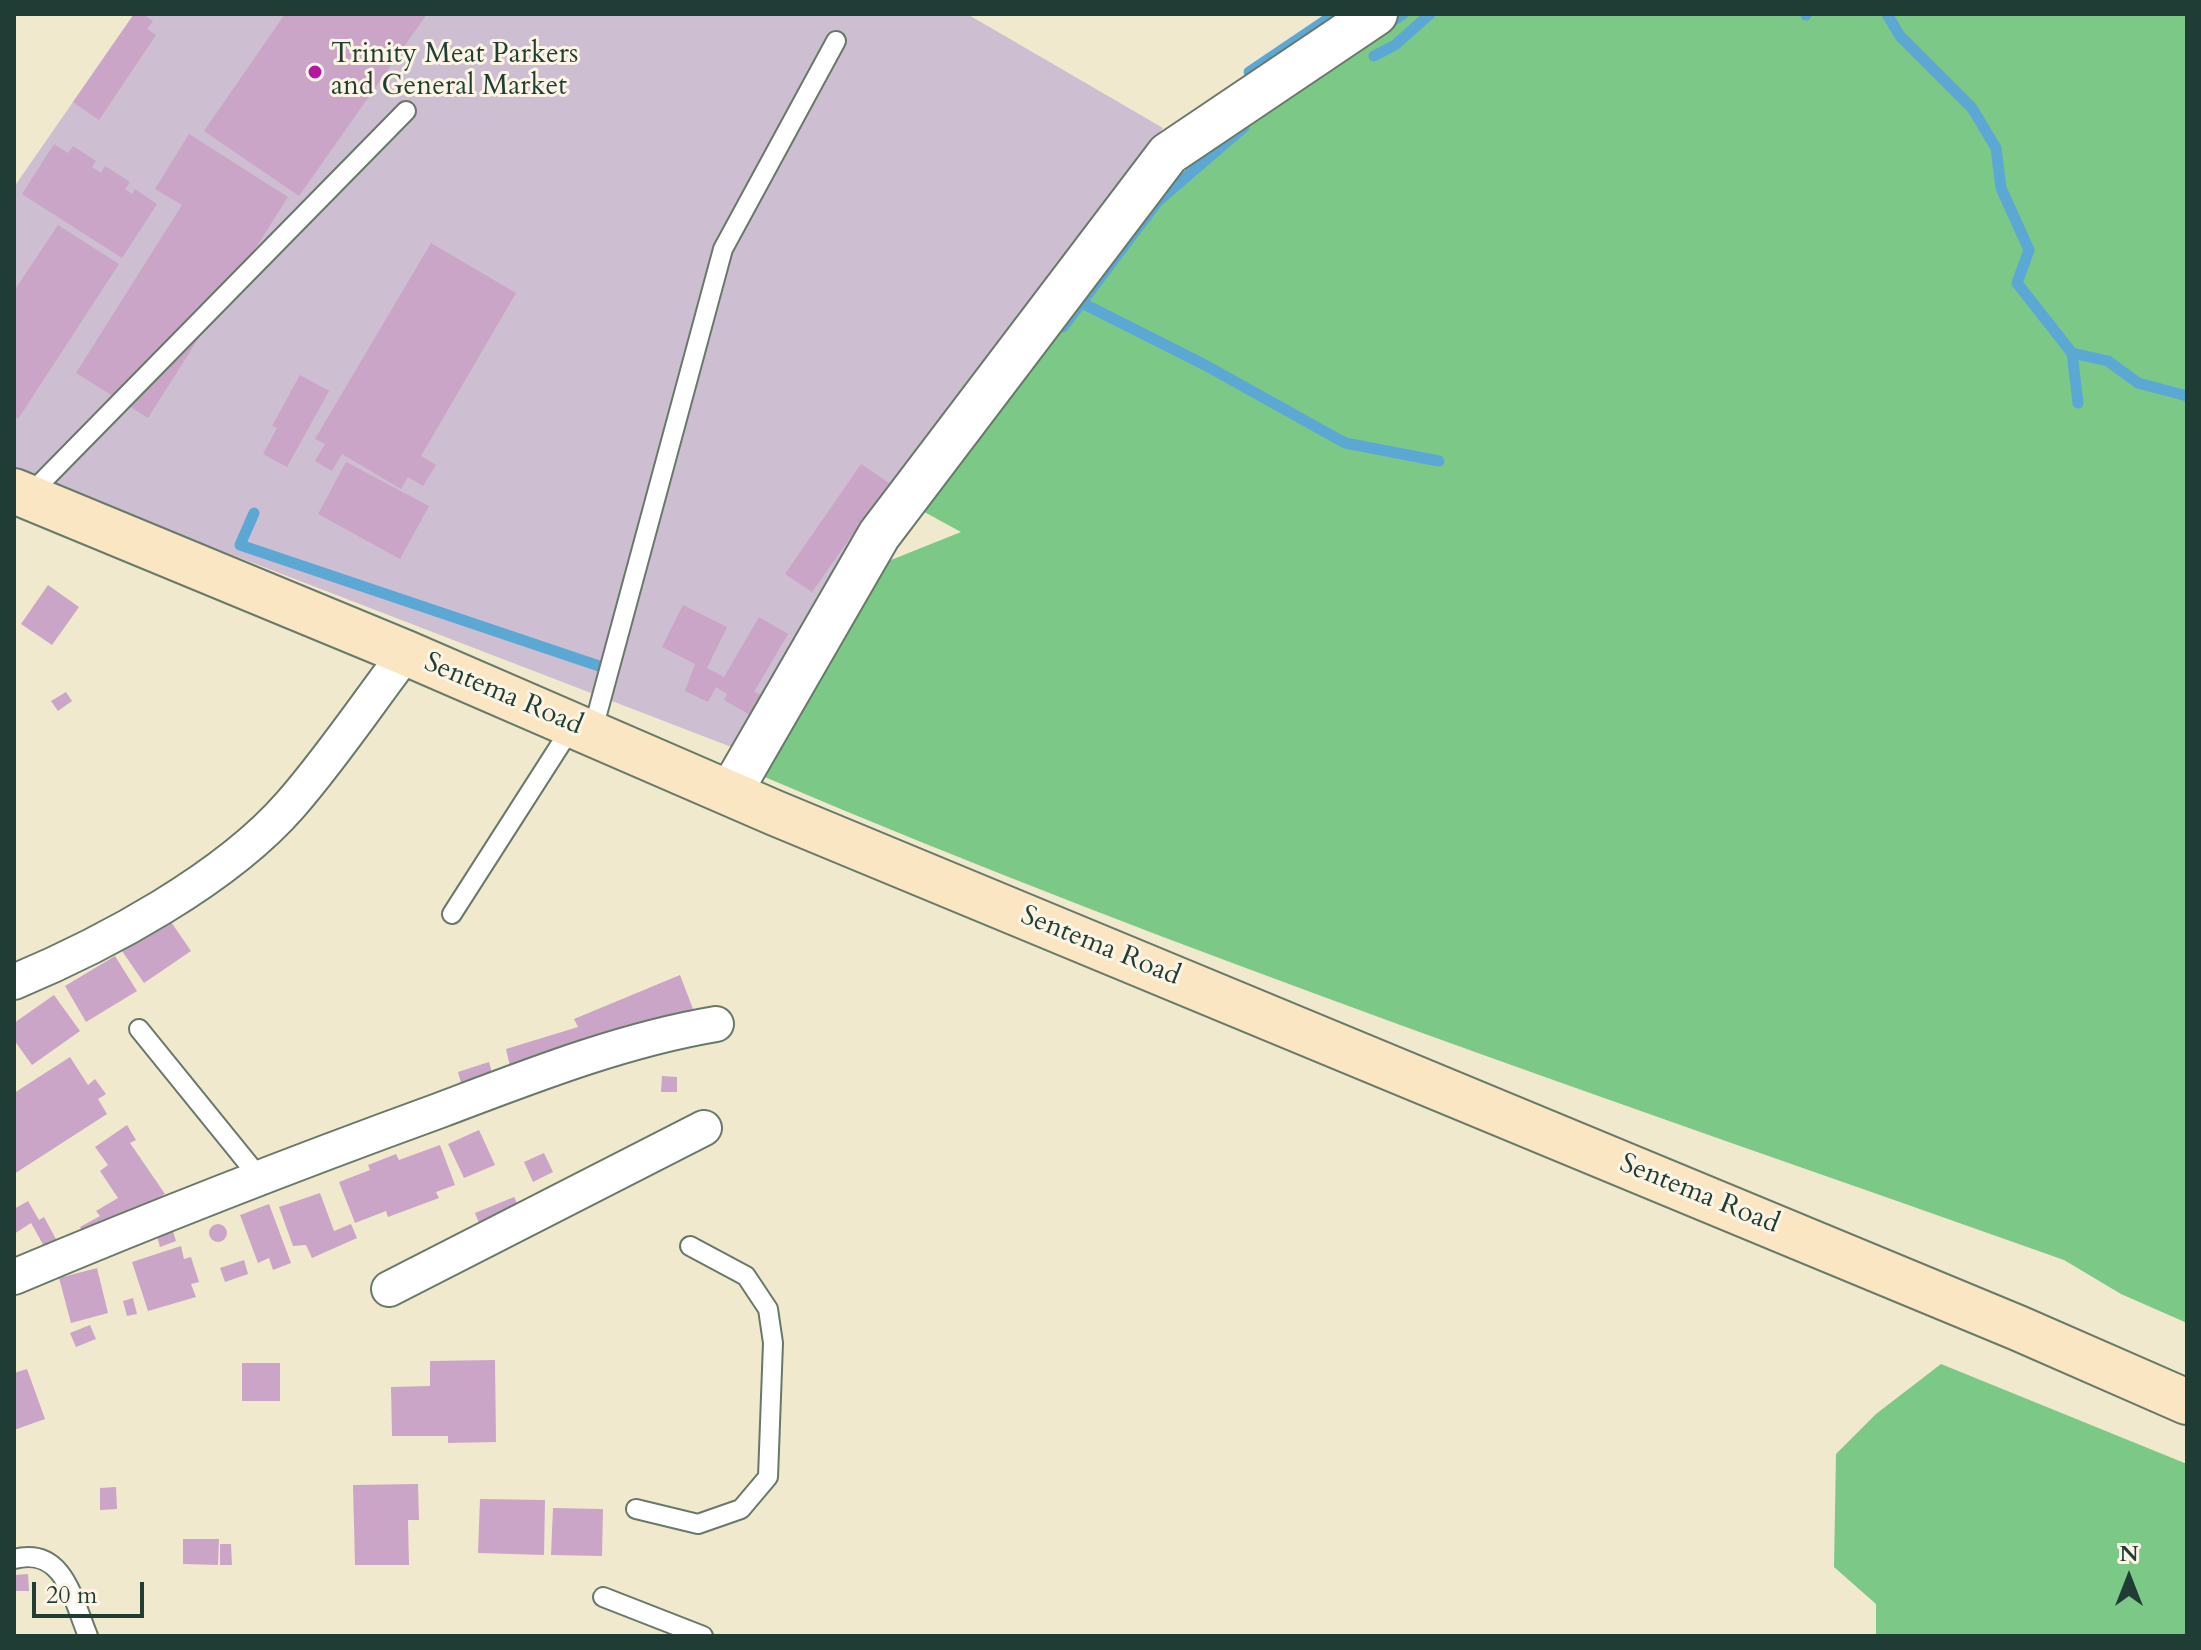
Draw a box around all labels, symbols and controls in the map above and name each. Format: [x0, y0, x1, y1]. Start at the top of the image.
place label: Trinity Meat Parkers and General Market [331, 39, 578, 105]
marker: Trinity Meat Parkers and General Market [306, 63, 324, 81]
street label: Sentema Road [419, 647, 587, 743]
street label: Sentema Road [1015, 900, 1185, 994]
street label: Sentema Road [1614, 1148, 1784, 1242]
north arrow [2089, 1538, 2169, 1618]
text: N [2119, 1539, 2139, 1569]
scale bar [36, 1566, 148, 1616]
text: 20 m [46, 1579, 97, 1612]

